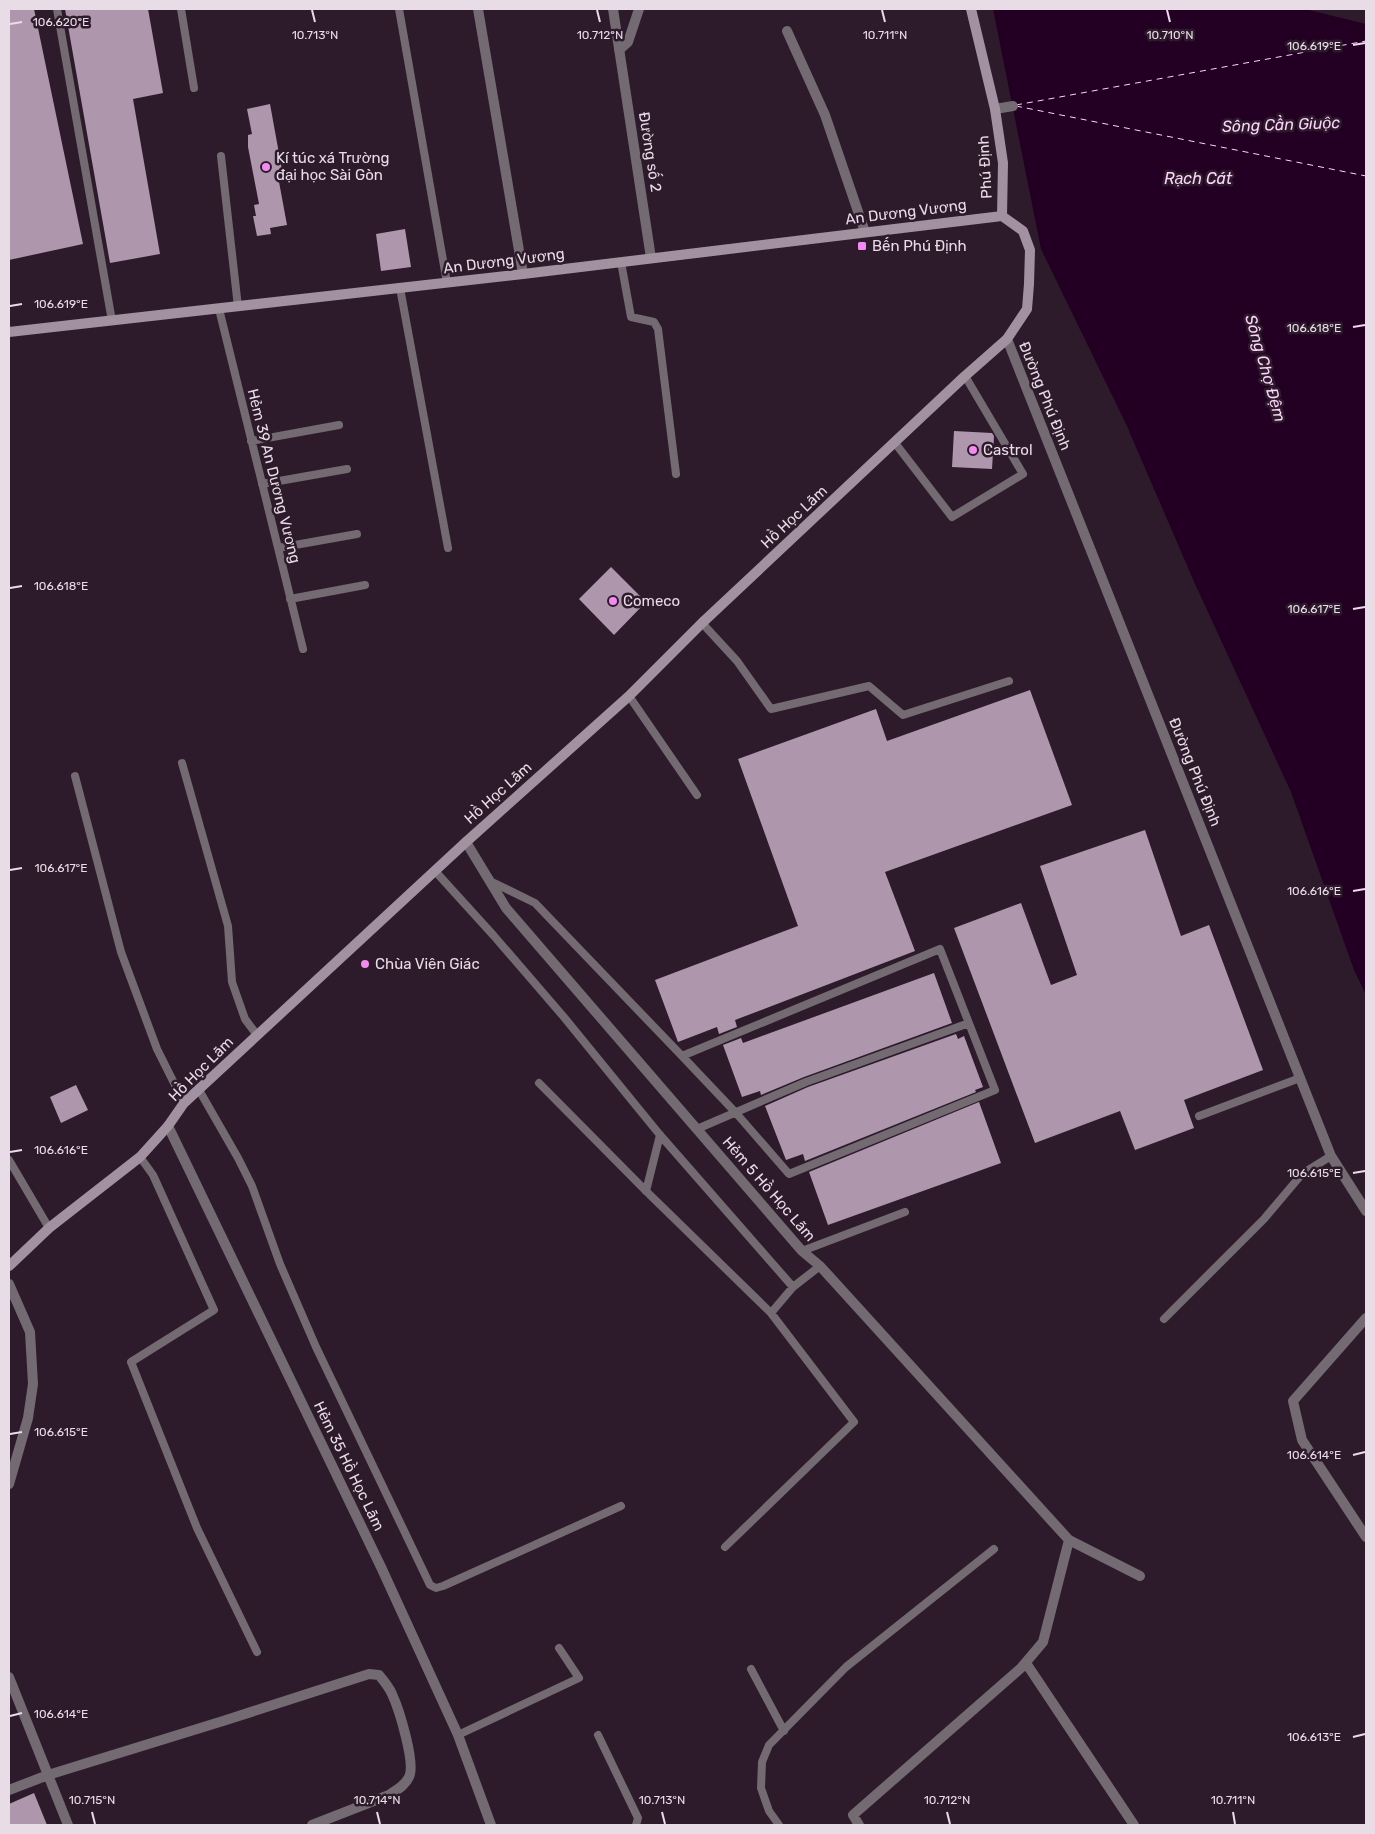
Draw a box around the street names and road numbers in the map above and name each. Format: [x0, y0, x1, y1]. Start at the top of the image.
street label: Đường số 2 [635, 111, 665, 194]
street label: Phú Định [974, 135, 996, 199]
street label: An Dương Vương [844, 196, 968, 228]
street label: An Dương Vương [442, 245, 566, 277]
street label: Đường Phú Định [1015, 339, 1075, 453]
street label: Hẻm 39 An Dương Vương [244, 387, 304, 565]
street label: Hồ Học Lãm [757, 482, 831, 552]
street label: Đường Phú Định [1165, 715, 1225, 829]
street label: Hồ Học Lãm [461, 758, 535, 828]
street label: Hồ Học Lãm [165, 1033, 237, 1105]
street label: Hẻm 5 Hồ Học Lãm [719, 1133, 819, 1245]
street label: Hẻm 35 Hồ Học Lãm [310, 1398, 388, 1534]

